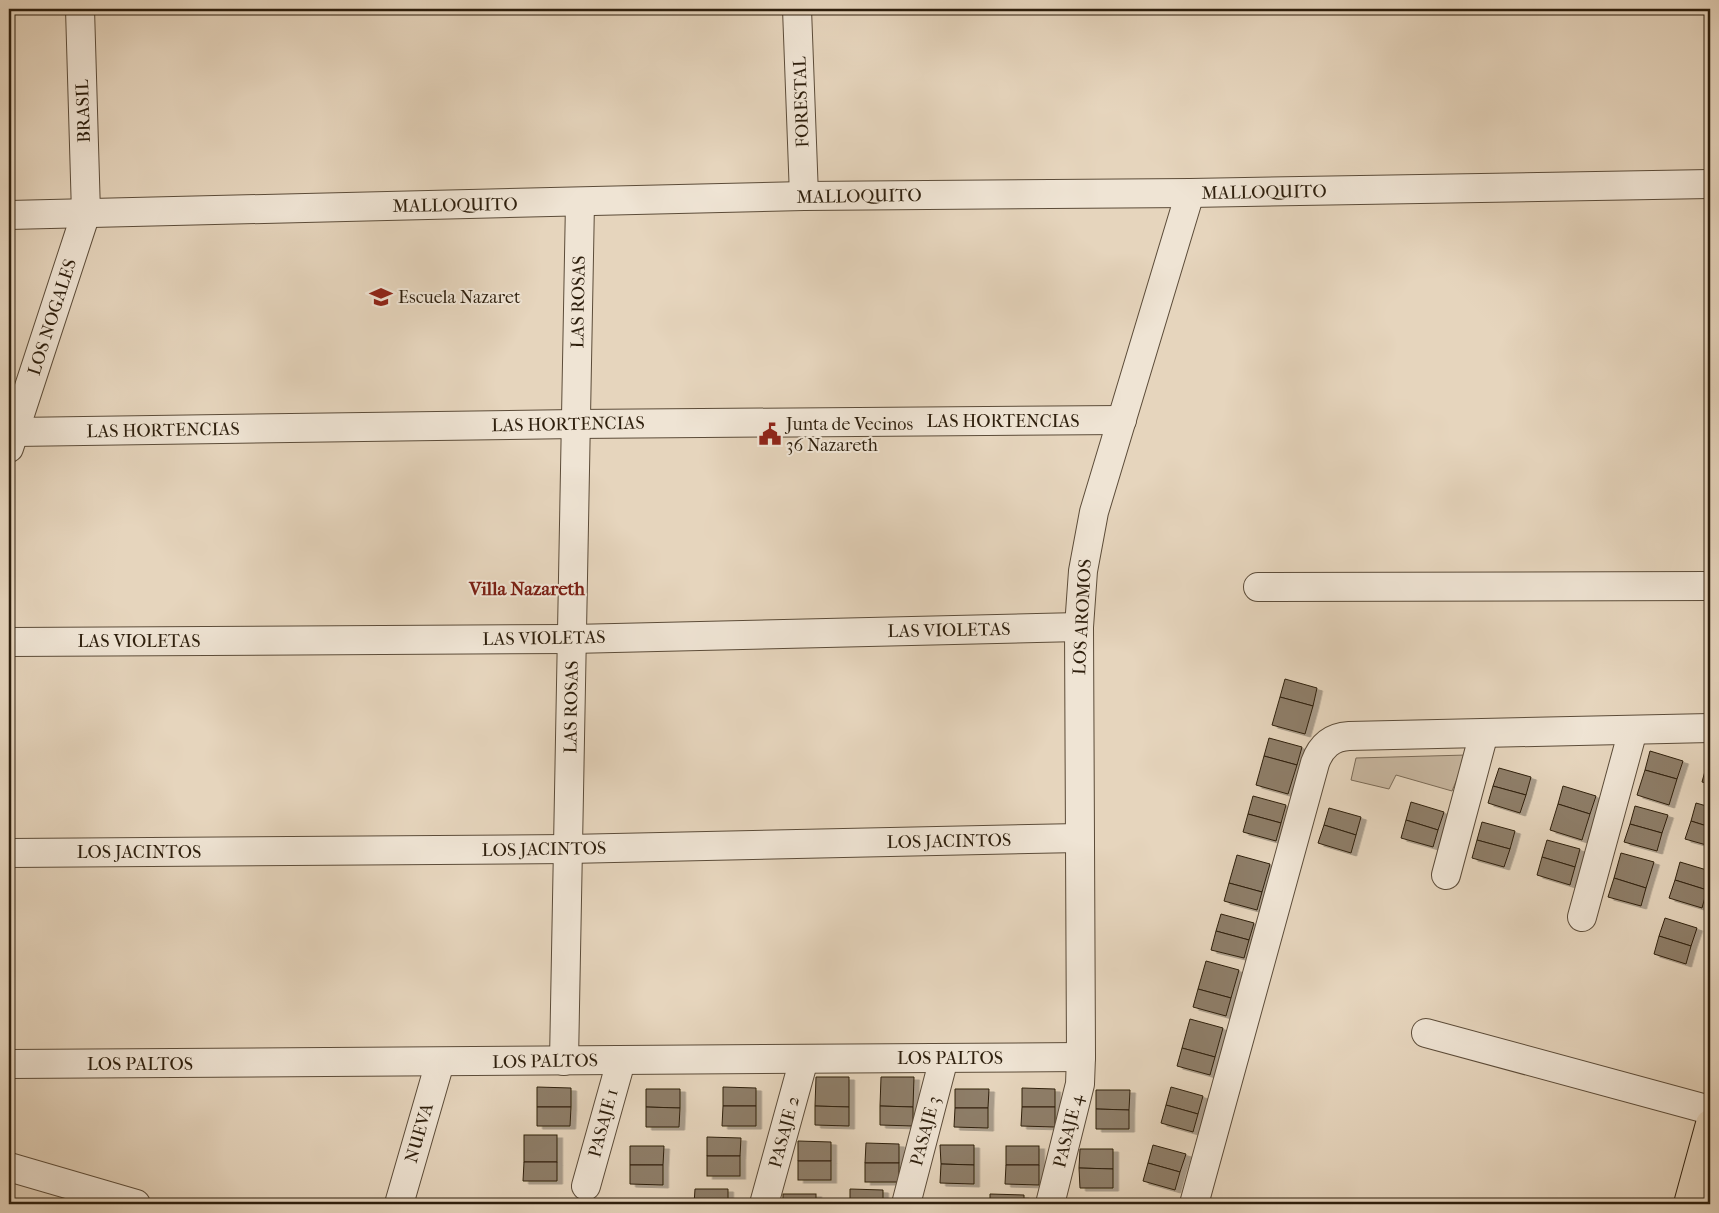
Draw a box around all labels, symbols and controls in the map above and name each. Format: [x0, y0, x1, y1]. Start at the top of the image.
street label: FORESTAL [789, 56, 814, 148]
street label: BRASIL [72, 79, 95, 143]
street label: MALLOQUITO [1201, 181, 1327, 204]
street label: MALLOQUITO [796, 185, 922, 208]
street label: MALLOQUITO [392, 194, 518, 217]
street label: LAS ROSAS [567, 255, 590, 349]
street label: LOS NOGALES [24, 256, 81, 378]
school or university icon: Escuela Nazaret [368, 284, 394, 310]
place label: Escuela Nazaret [398, 287, 521, 308]
street label: LAS HORTENCIAS [926, 411, 1080, 432]
street label: LAS HORTENCIAS [491, 413, 645, 436]
place label: Junta de Vecinos 36 Nazareth [784, 414, 913, 456]
street label: LAS HORTENCIAS [86, 419, 240, 442]
public building icon: Junta de Vecinos 36 Nazareth [757, 421, 783, 447]
street label: LOS AROMOS [1069, 558, 1096, 676]
district label: Villa Nazareth [468, 578, 585, 600]
street label: LAS VIOLETAS [887, 619, 1011, 642]
street label: LAS VIOLETAS [482, 627, 606, 650]
street label: LAS VIOLETAS [77, 631, 201, 652]
street label: LAS ROSAS [560, 660, 583, 754]
street label: LOS JACINTOS [887, 830, 1011, 853]
street label: LOS JACINTOS [482, 838, 606, 861]
street label: LOS JACINTOS [77, 842, 201, 863]
street label: LOS PALTOS [897, 1048, 1003, 1069]
street label: LOS PALTOS [492, 1050, 598, 1073]
street label: LOS PALTOS [87, 1054, 193, 1075]
street label: PASAJE 1 [584, 1086, 623, 1160]
street label: PASAJE 4 [1049, 1092, 1088, 1170]
street label: PASAJE 2 [765, 1094, 804, 1170]
street label: PASAJE 3 [906, 1094, 945, 1168]
street label: NUEVA [401, 1101, 438, 1165]

